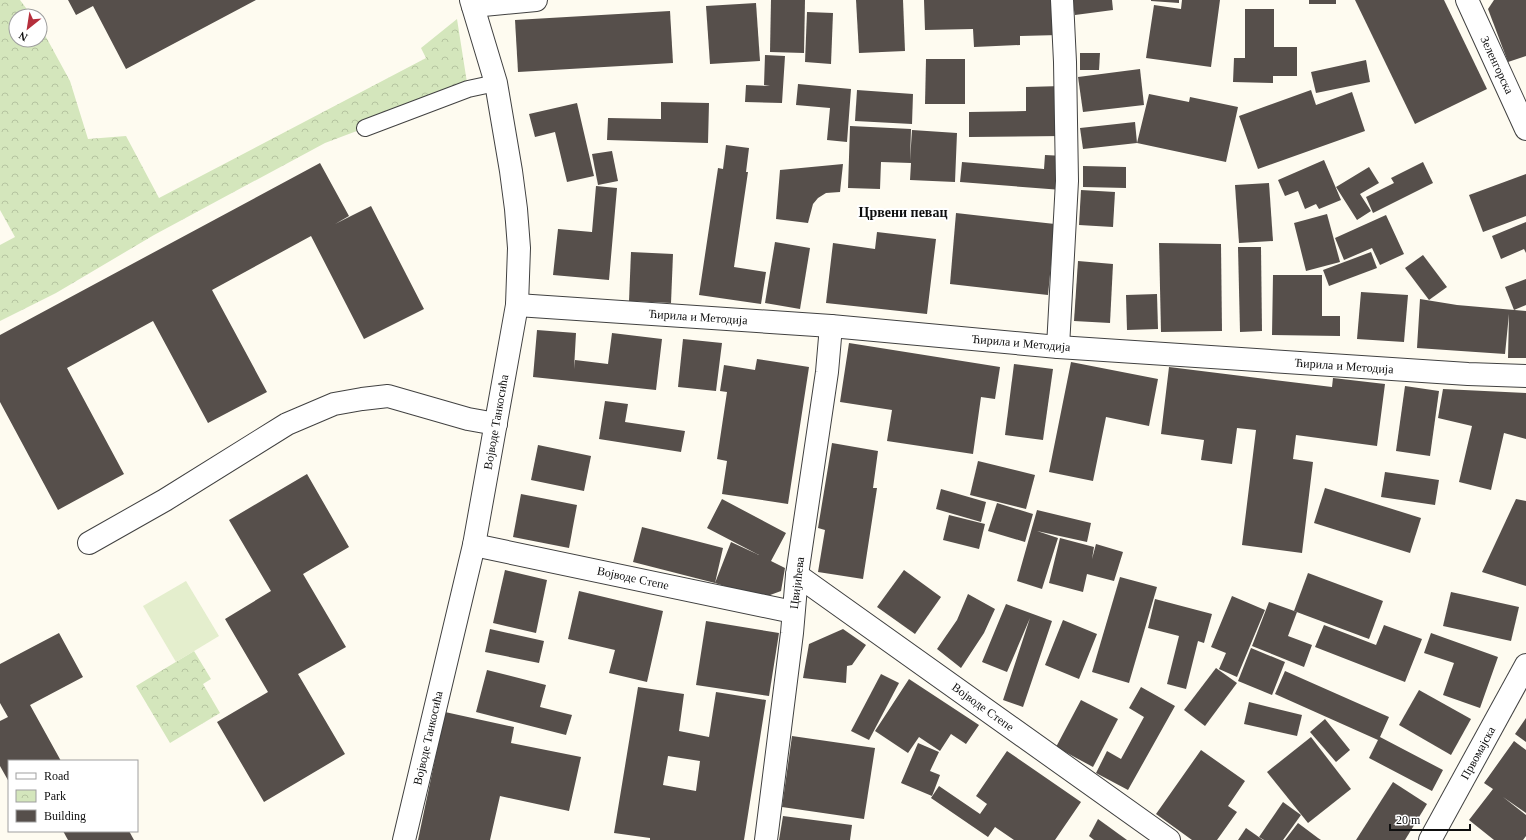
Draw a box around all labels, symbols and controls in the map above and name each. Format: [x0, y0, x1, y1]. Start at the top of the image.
north arrow [8, 8, 48, 48]
text: N [17, 29, 29, 44]
street label: Зеленгорска [1478, 34, 1517, 97]
district label: Црвени певац [859, 205, 948, 220]
street label: Ћирила и Методија [648, 307, 749, 327]
street label: Ћирила и Методија [971, 332, 1072, 354]
street label: Ћирила и Методија [1294, 356, 1395, 376]
street label: Војводе Танкосића [481, 373, 511, 471]
street label: Цвијићева [787, 555, 807, 610]
street label: Војводе Степе [596, 564, 670, 592]
street label: Војводе Степе [949, 680, 1017, 734]
street label: Војводе Танкосића [410, 689, 446, 787]
street label: Првомајска [1458, 723, 1499, 782]
legend [8, 760, 138, 832]
text: Road [44, 769, 69, 783]
text: Park [44, 789, 66, 803]
scale bar [1390, 806, 1470, 832]
text: Building [44, 809, 86, 823]
text: 20 m [1396, 813, 1421, 827]

